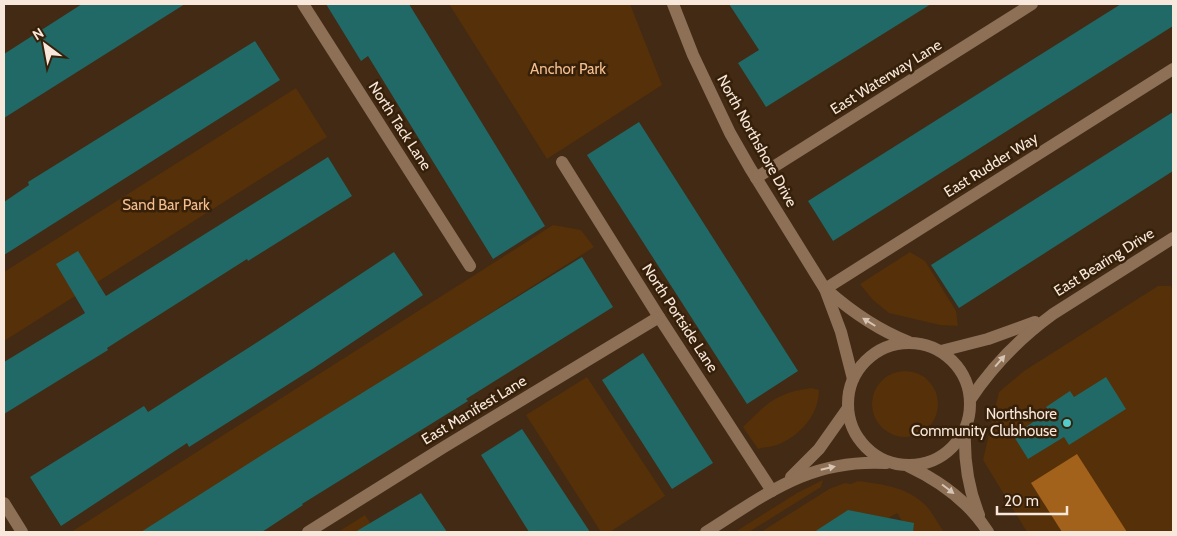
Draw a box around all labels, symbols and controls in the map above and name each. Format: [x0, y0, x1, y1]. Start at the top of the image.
north arrow [20, 20, 70, 70]
text: N [29, 24, 47, 44]
street label: East Waterway Lane [827, 35, 945, 118]
park label: Anchor Park [530, 60, 606, 78]
street label: North Northshore Drive [713, 72, 801, 210]
street label: North Tack Lane [365, 78, 435, 174]
street label: East Rudder Way [941, 129, 1042, 201]
park label: Sand Bar Park [122, 196, 210, 214]
street label: East Bearing Drive [1051, 224, 1158, 300]
street label: North Portside Lane [638, 260, 722, 376]
one-way arrow [862, 317, 875, 327]
one-way arrow [994, 354, 1005, 367]
street label: East Manifest Lane [418, 371, 530, 448]
place label: Northshore Community Clubhouse [911, 405, 1057, 440]
marker: Northshore Community Clubhouse [1061, 417, 1073, 429]
one-way arrow [821, 464, 836, 472]
one-way arrow [941, 484, 954, 495]
scale bar [997, 484, 1067, 516]
text: 20 m [1004, 492, 1039, 510]

